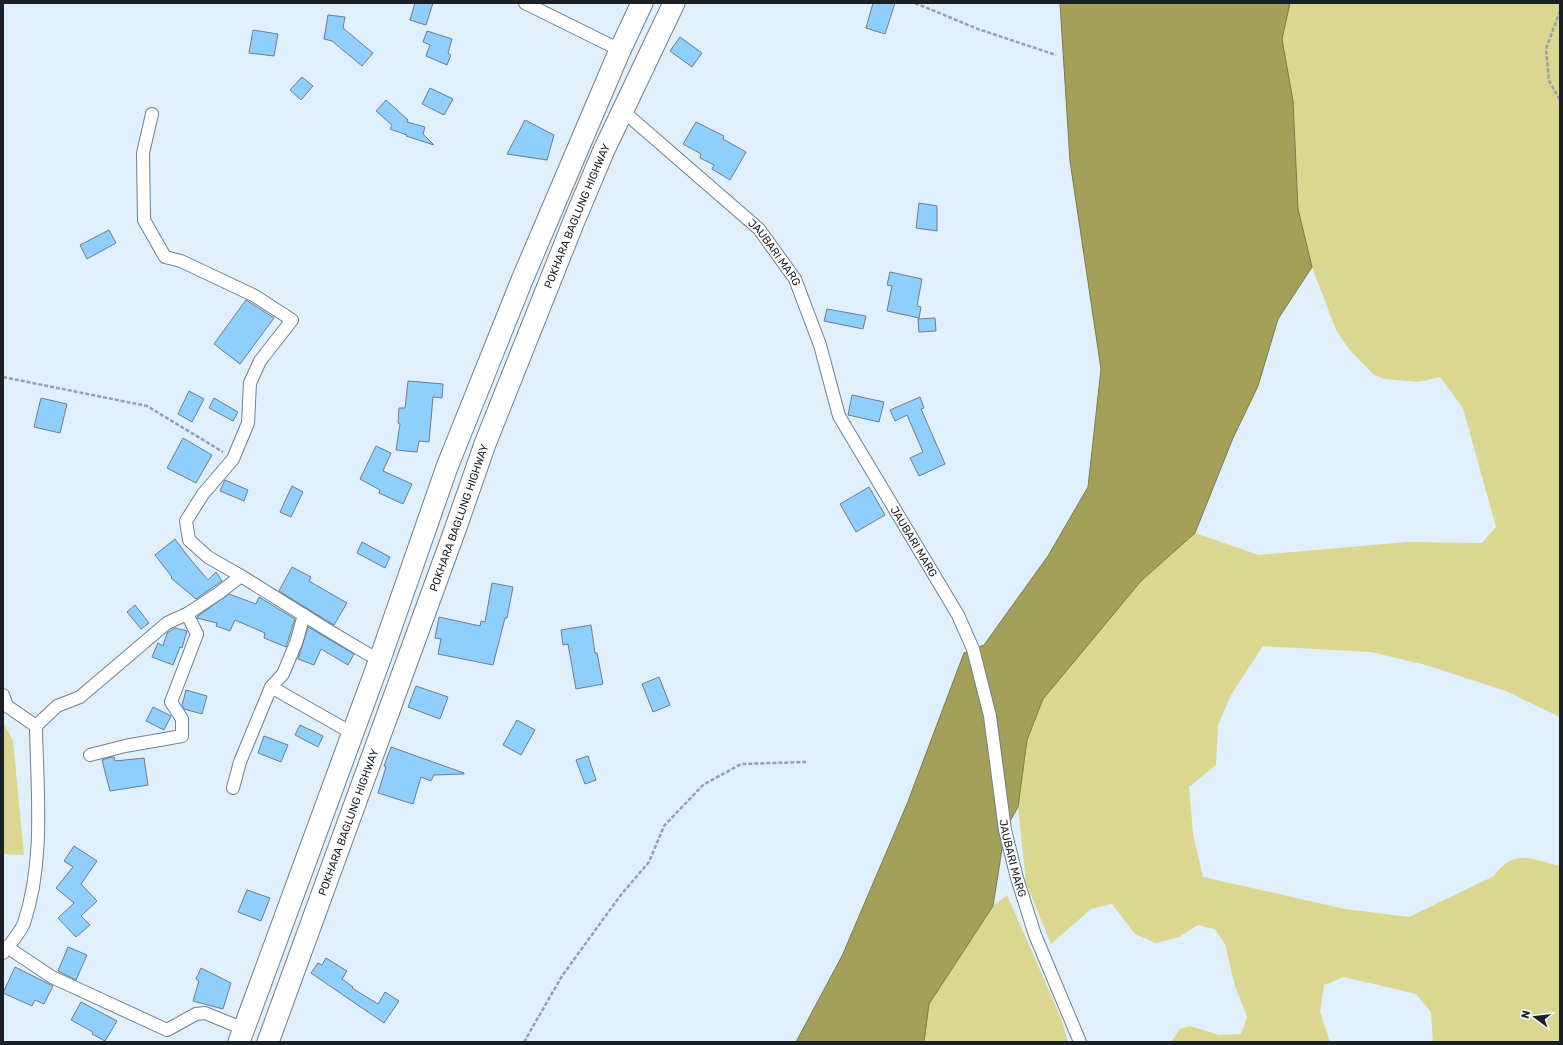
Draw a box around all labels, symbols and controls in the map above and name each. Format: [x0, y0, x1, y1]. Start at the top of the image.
street label: POKHARA BAGLUNG HIGHWAY [542, 142, 613, 290]
street label: JAUBARI MARG [745, 217, 803, 287]
street label: POKHARA BAGLUNG HIGHWAY [427, 442, 491, 593]
street label: JAUBARI MARG [887, 504, 940, 580]
street label: POKHARA BAGLUNG HIGHWAY [316, 747, 382, 898]
street label: JAUBARI MARG [997, 818, 1029, 899]
north arrow [1515, 997, 1555, 1037]
text: N [1519, 1009, 1533, 1020]

